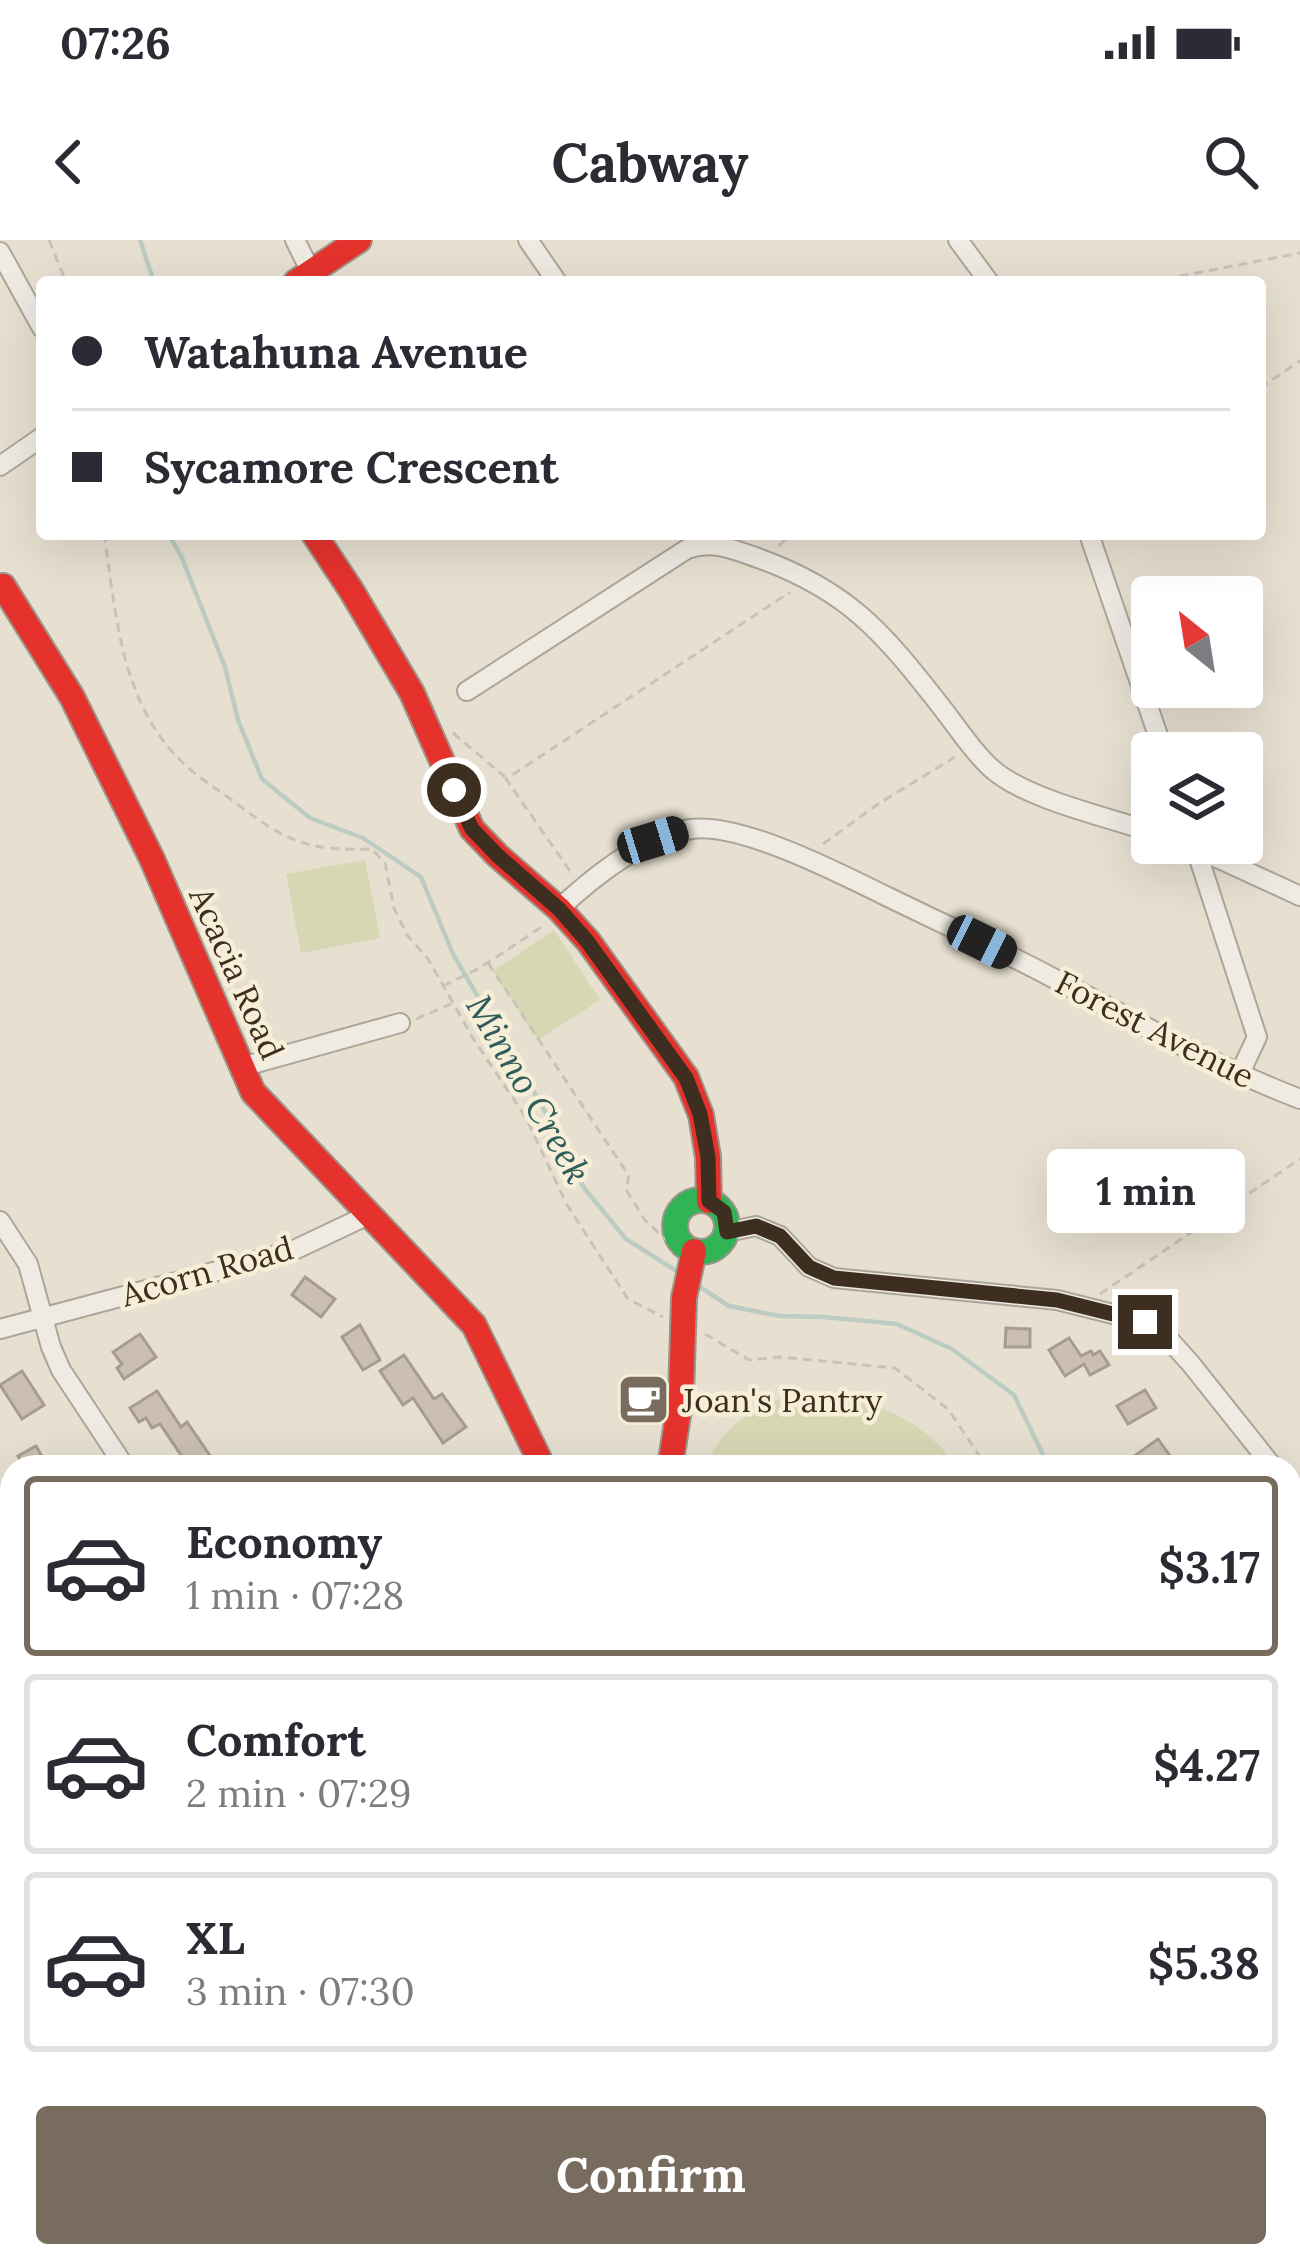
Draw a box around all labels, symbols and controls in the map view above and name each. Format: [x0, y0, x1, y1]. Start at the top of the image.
text: 07:26 [60, 14, 171, 71]
text: Cabway [552, 128, 748, 197]
icon: back [36, 129, 102, 195]
icon: search [1198, 129, 1264, 195]
text: Watahuna Avenue [144, 323, 528, 380]
text: Sycamore Crescent [144, 438, 559, 495]
north arrow [1131, 576, 1263, 708]
map controls [1131, 576, 1263, 864]
button: layers [1131, 732, 1263, 864]
route start [427, 763, 481, 817]
car [613, 812, 693, 868]
street label: Acacia Road [180, 879, 294, 1066]
car [942, 910, 1022, 974]
street label: Forest Avenue [1049, 961, 1261, 1097]
water label: Minno Creek [456, 986, 602, 1192]
callout: 1 min [1046, 1148, 1244, 1232]
text: 1 min [1096, 1166, 1196, 1216]
street label: Acorn Road [115, 1226, 298, 1316]
route end [1118, 1295, 1172, 1349]
cafe icon: Joan's Pantry [615, 1372, 671, 1428]
place label: Joan's Pantry [681, 1379, 883, 1421]
icon: car [42, 1512, 150, 1620]
text: Economy [186, 1513, 382, 1570]
text: $3.17 [1158, 1538, 1260, 1595]
text: 1 min · 07:28 [186, 1570, 404, 1620]
icon: car [42, 1710, 150, 1818]
text: Comfort [186, 1711, 366, 1768]
text: $4.27 [1153, 1736, 1260, 1793]
text: 2 min · 07:29 [186, 1768, 412, 1818]
icon: car [42, 1908, 150, 2016]
text: XL [186, 1909, 245, 1966]
text: $5.38 [1148, 1934, 1260, 1991]
text: 3 min · 07:30 [186, 1966, 415, 2016]
button: Confirm [36, 2106, 1266, 2244]

